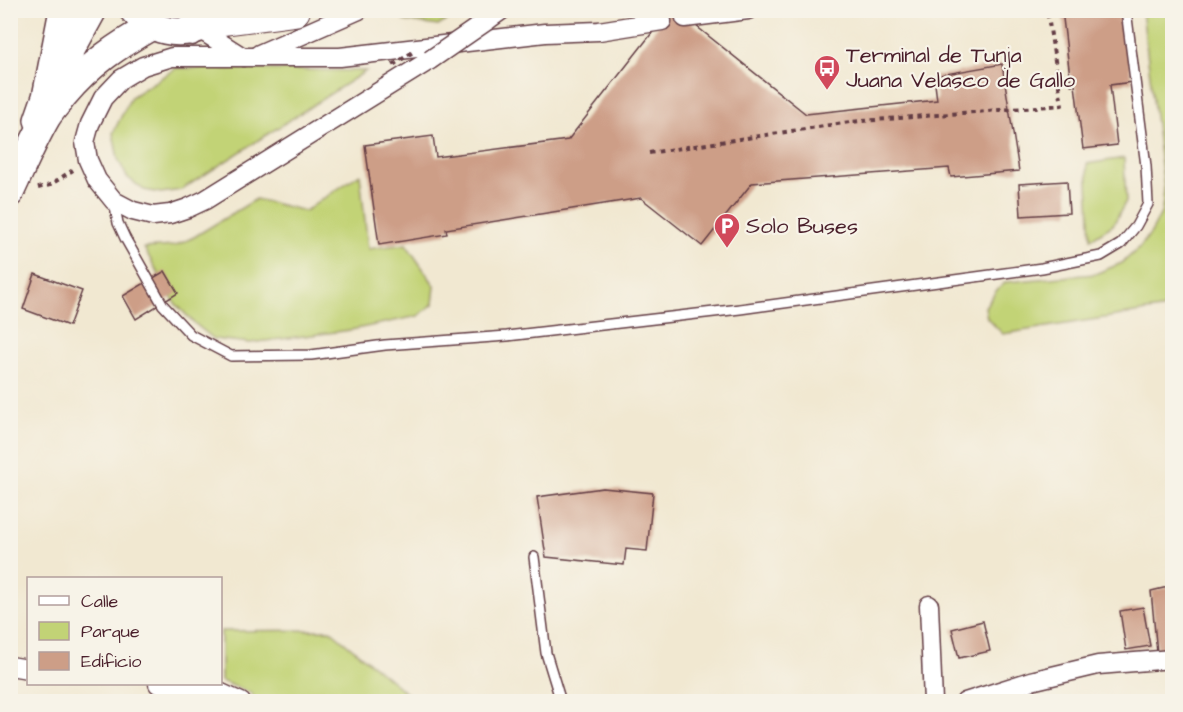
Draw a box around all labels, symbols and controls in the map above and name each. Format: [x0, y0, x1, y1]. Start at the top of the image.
place label: Terminal de Tunja Juana Velasco de Gallo [846, 40, 1076, 96]
bus stop icon: Terminal de Tunja Juana Velasco de Gallo [812, 53, 842, 91]
parking icon: Solo Buses [712, 211, 742, 249]
place label: Solo Buses [746, 211, 858, 242]
legend [27, 577, 222, 685]
text: Calle [81, 589, 119, 614]
text: Parque [81, 619, 140, 644]
text: Edificio [81, 649, 141, 674]

